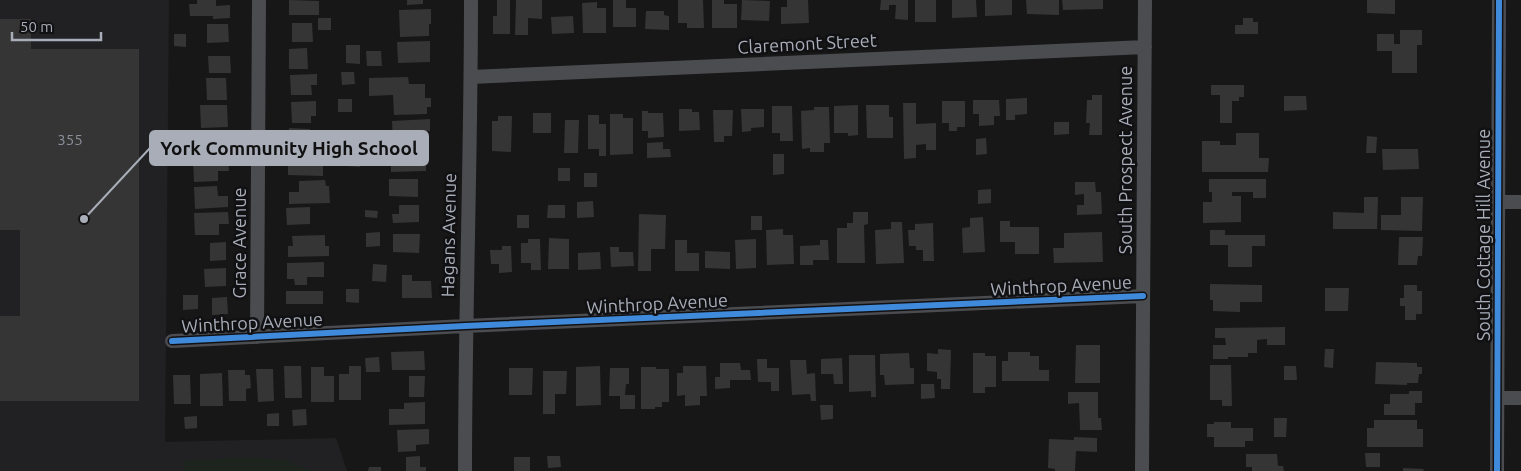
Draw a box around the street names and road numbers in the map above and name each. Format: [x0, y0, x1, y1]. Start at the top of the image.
street label: Claremont Street [737, 29, 877, 57]
street label: South Prospect Avenue [1115, 66, 1135, 254]
street label: South Cottage Hill Avenue [1473, 129, 1493, 341]
street label: Hagans Avenue [437, 173, 459, 297]
street label: Grace Avenue [229, 187, 249, 299]
street label: Winthrop Avenue [990, 271, 1132, 299]
street label: Winthrop Avenue [586, 289, 728, 317]
street label: Winthrop Avenue [181, 308, 323, 336]

